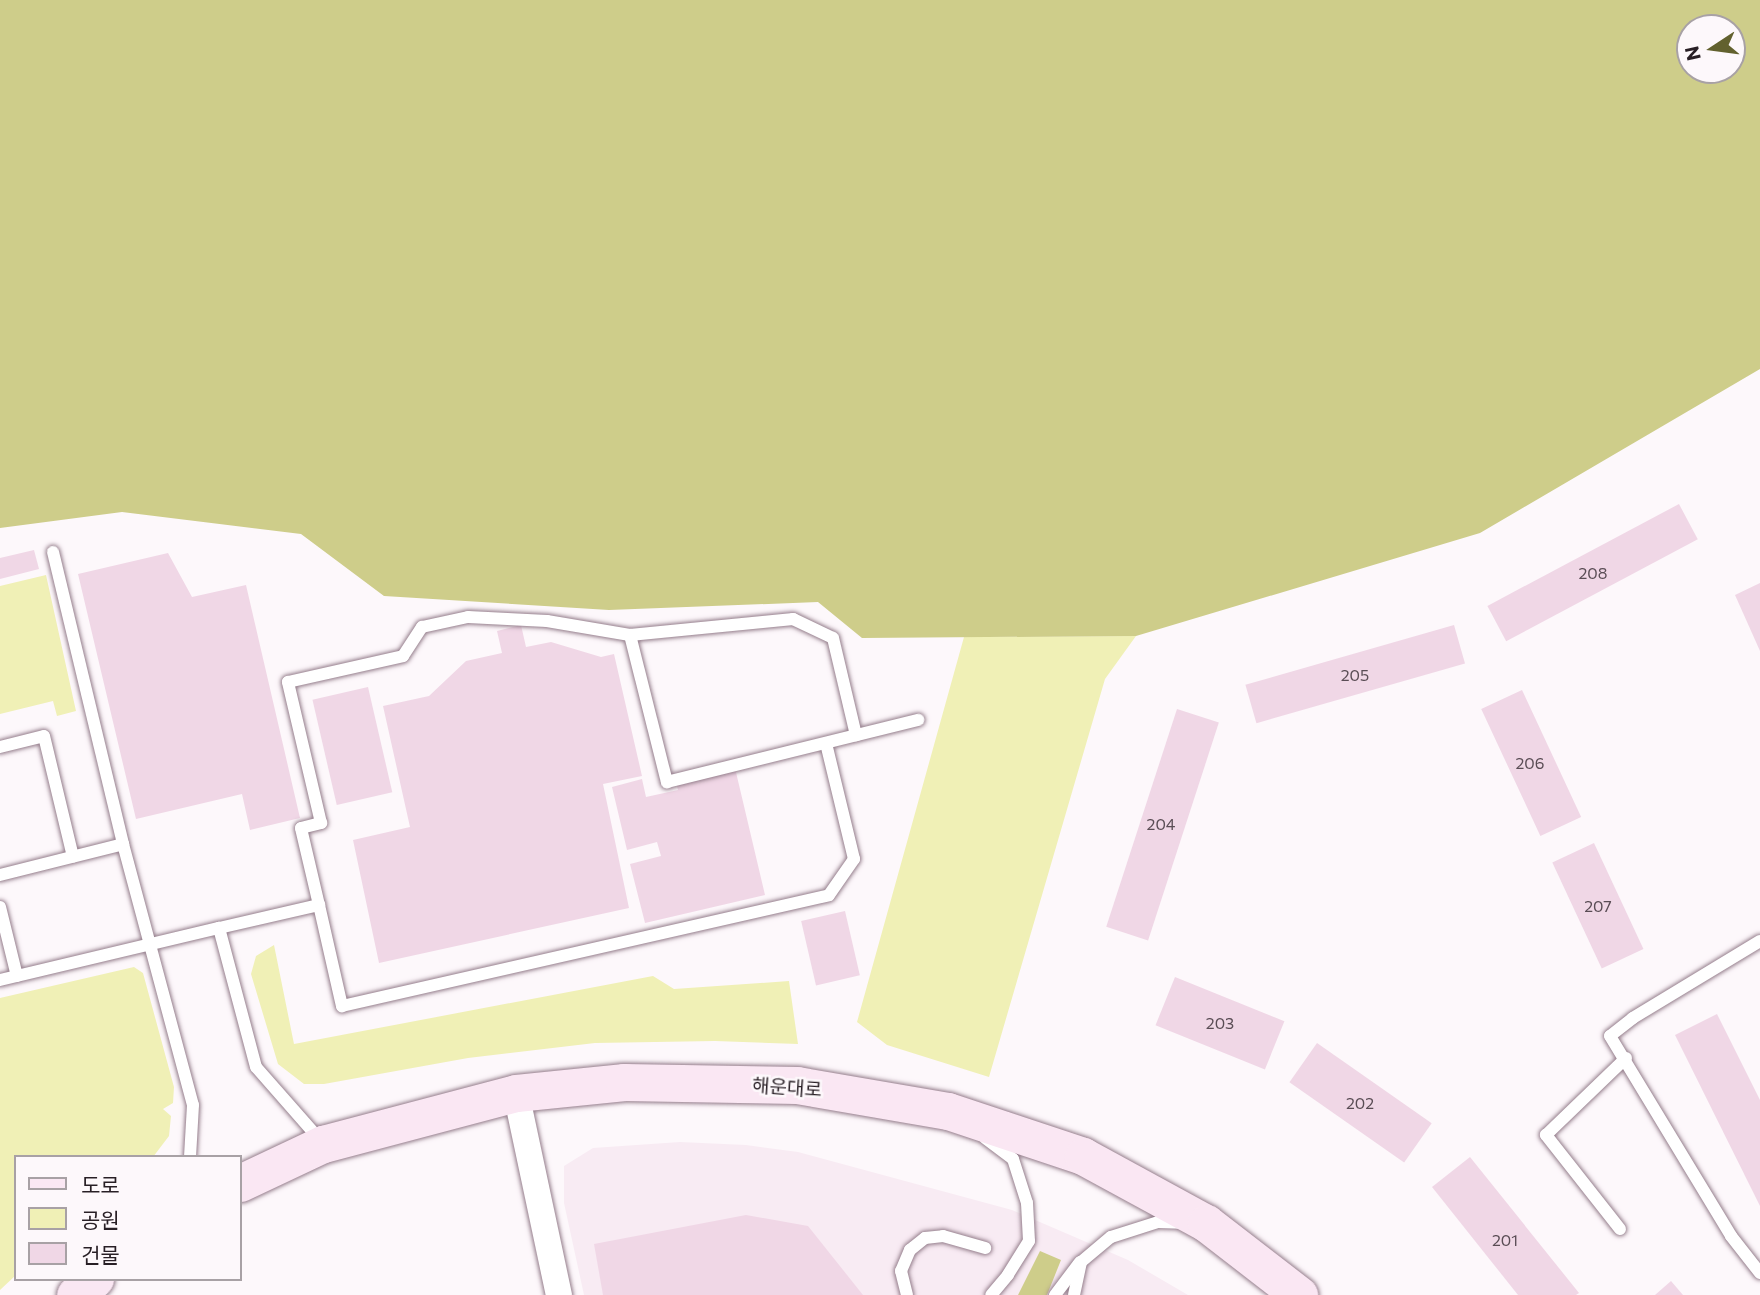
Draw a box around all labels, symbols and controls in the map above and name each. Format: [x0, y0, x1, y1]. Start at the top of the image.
north arrow [1676, 14, 1746, 84]
text: N [1679, 44, 1705, 63]
house number: 208 [1579, 563, 1607, 583]
house number: 205 [1341, 665, 1369, 685]
house number: 206 [1516, 753, 1544, 773]
house number: 204 [1147, 814, 1175, 834]
house number: 207 [1584, 896, 1612, 916]
house number: 203 [1206, 1013, 1234, 1033]
street label: 해운대로 [751, 1073, 823, 1101]
house number: 202 [1346, 1093, 1374, 1113]
legend [14, 1155, 242, 1281]
text: 도로 [81, 1172, 120, 1197]
text: 공원 [81, 1207, 120, 1232]
house number: 201 [1492, 1230, 1518, 1250]
text: 건물 [81, 1242, 120, 1267]

